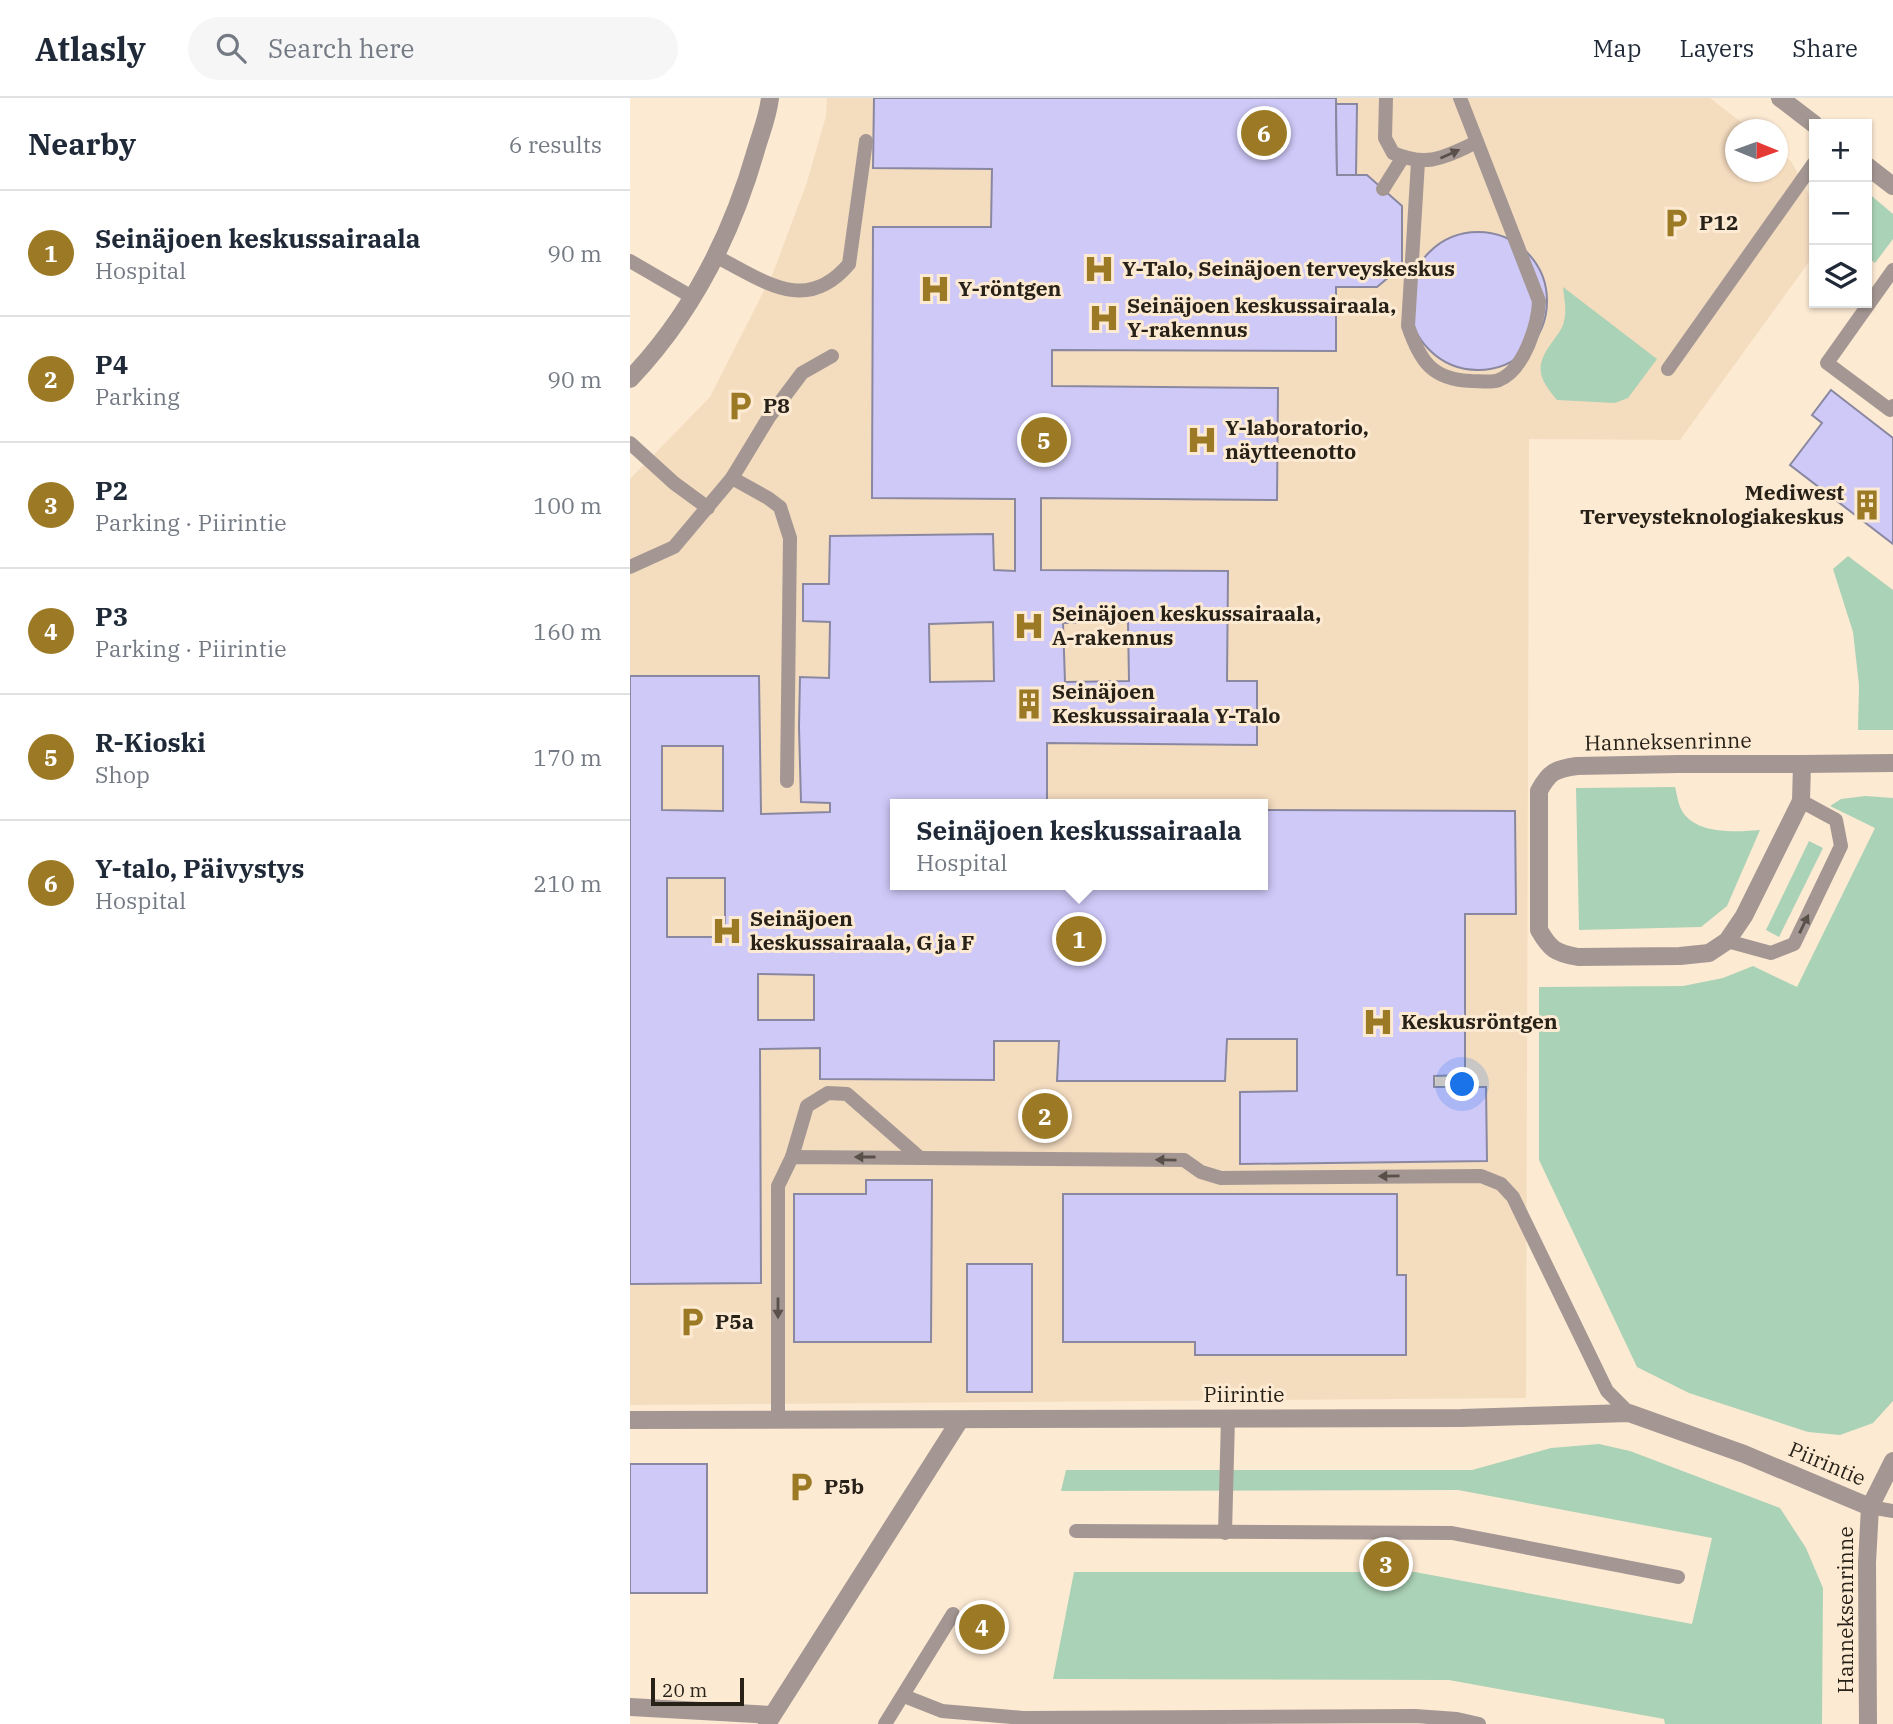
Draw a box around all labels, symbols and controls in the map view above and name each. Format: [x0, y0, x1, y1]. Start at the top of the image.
search box [188, 17, 678, 80]
text: Atlasly [35, 27, 146, 70]
icon: search [212, 29, 250, 67]
text: Search here [268, 31, 414, 65]
text: Map [1593, 32, 1641, 64]
text: Layers [1679, 32, 1754, 64]
text: Share [1792, 32, 1858, 64]
pin: 6 [1241, 107, 1287, 159]
north arrow [1725, 119, 1788, 182]
map controls [1809, 119, 1872, 308]
button: + [1809, 119, 1872, 182]
text: Nearby [28, 124, 136, 163]
text: 6 results [509, 129, 602, 159]
one-way arrow [1440, 148, 1461, 159]
button: − [1809, 182, 1872, 245]
parking icon: P12 [1659, 206, 1693, 240]
place label: P12 [1699, 208, 1739, 236]
text: Seinäjoen keskussairaala [95, 221, 421, 255]
text: 1 [44, 238, 58, 268]
text: 90 m [547, 238, 602, 268]
button: layers [1809, 245, 1872, 308]
hospital icon: Y-Talo, Seinäjoen terveyskeskus [1082, 252, 1116, 286]
place label: Y-Talo, Seinäjoen terveyskeskus [1122, 254, 1455, 282]
text: Hospital [95, 255, 186, 285]
hospital icon: Y-röntgen [918, 272, 952, 306]
place label: Y-röntgen [958, 274, 1062, 302]
place label: Seinäjoen keskussairaala, Y-rakennus [1127, 291, 1396, 343]
hospital icon: Seinäjoen keskussairaala, Y-rakennus [1087, 301, 1121, 335]
text: P4 [95, 347, 128, 381]
text: 2 [44, 364, 58, 394]
text: 90 m [547, 364, 602, 394]
text: Parking [95, 381, 180, 411]
parking icon: P8 [723, 389, 757, 423]
place label: P8 [763, 391, 790, 419]
place label: Y-laboratorio, näytteenotto [1225, 413, 1369, 465]
pin: 5 [1021, 414, 1067, 466]
hospital icon: Y-laboratorio, näytteenotto [1185, 423, 1219, 457]
text: P2 [95, 473, 128, 507]
place label: Mediwest Terveysteknologiakeskus [1580, 478, 1844, 530]
building icon: Mediwest Terveysteknologiakeskus [1850, 488, 1884, 522]
text: 3 [44, 490, 58, 520]
text: 100 m [533, 490, 602, 520]
text: Parking · Piirintie [95, 507, 286, 537]
text: P3 [95, 599, 128, 633]
place label: Seinäjoen keskussairaala, A-rakennus [1052, 599, 1321, 651]
hospital icon: Seinäjoen keskussairaala, A-rakennus [1012, 609, 1046, 643]
text: 4 [44, 616, 58, 646]
text: 160 m [533, 616, 602, 646]
text: Parking · Piirintie [95, 633, 286, 663]
place label: Seinäjoen Keskussairaala Y-Talo [1052, 677, 1280, 729]
building icon: Seinäjoen Keskussairaala Y-Talo [1012, 687, 1046, 721]
text: R-Kioski [95, 725, 206, 759]
street label: Hanneksenrinne [1584, 726, 1752, 756]
text: 5 [44, 742, 58, 772]
text: 170 m [533, 742, 602, 772]
text: Shop [95, 759, 150, 789]
popup [890, 799, 1268, 890]
text: Seinäjoen keskussairaala [916, 813, 1242, 847]
text: Hospital [916, 847, 1007, 877]
text: Y-talo, Päivystys [95, 851, 304, 885]
text: 6 [44, 868, 58, 898]
text: 210 m [533, 868, 602, 898]
text: Hospital [95, 885, 186, 915]
place label: Seinäjoen keskussairaala, G ja F [750, 904, 974, 956]
pin: 1 [1056, 913, 1102, 965]
hospital icon: Seinäjoen keskussairaala, G ja F [710, 914, 744, 948]
one-way arrow [1798, 914, 1809, 934]
hospital icon: Keskusröntgen [1361, 1005, 1395, 1039]
place label: Keskusröntgen [1401, 1007, 1558, 1035]
your location [1445, 1067, 1479, 1101]
pin: 2 [1022, 1090, 1068, 1142]
one-way arrow [854, 1151, 876, 1163]
one-way arrow [1155, 1154, 1177, 1166]
one-way arrow [1378, 1170, 1400, 1182]
one-way arrow [772, 1297, 784, 1319]
parking icon: P5a [675, 1305, 709, 1339]
place label: P5a [715, 1307, 754, 1335]
street label: Piirintie [1204, 1380, 1284, 1408]
street label: Piirintie [1785, 1434, 1870, 1492]
parking icon: P5b [784, 1470, 818, 1504]
place label: P5b [824, 1472, 864, 1500]
street label: Hanneksenrinne [1831, 1526, 1859, 1694]
pin: 3 [1363, 1538, 1409, 1590]
pin: 4 [959, 1601, 1005, 1653]
scale bar [651, 1675, 744, 1707]
text: 20 m [662, 1678, 707, 1702]

